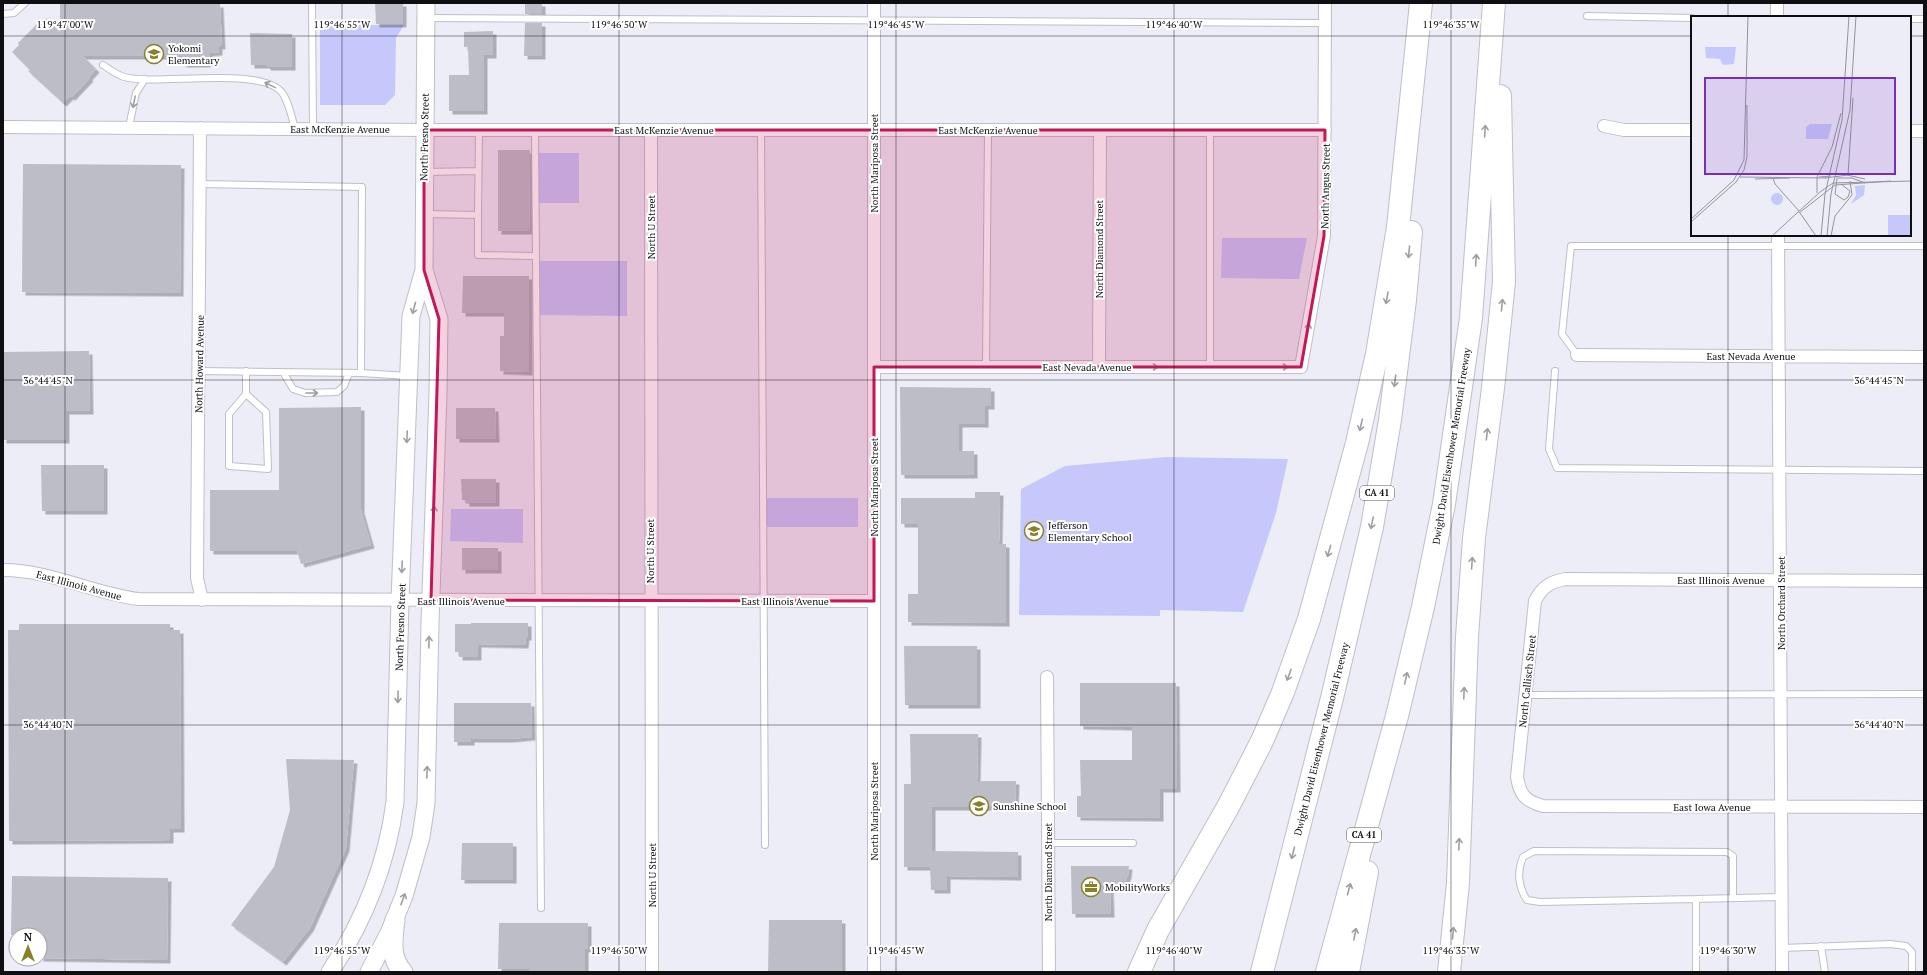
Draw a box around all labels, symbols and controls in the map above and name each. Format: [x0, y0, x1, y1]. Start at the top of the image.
inset map [1691, 16, 1911, 236]
text: 119°47'00"W [37, 18, 94, 31]
text: 119°46'55"W [314, 18, 371, 31]
text: 119°46'50"W [591, 18, 648, 31]
text: 119°46'45"W [868, 18, 925, 31]
text: 119°46'40"W [1146, 18, 1203, 31]
text: 119°46'35"W [1423, 18, 1480, 31]
place label: Yokomi Elementary [168, 42, 220, 67]
school or university icon: Yokomi Elementary [143, 43, 165, 65]
one-way arrow [264, 81, 276, 88]
street label: North Fresno Street [417, 93, 432, 181]
one-way arrow [130, 95, 138, 108]
street label: North Mariposa Street [868, 113, 881, 212]
street label: East McKenzie Avenue [290, 123, 390, 136]
street label: East McKenzie Avenue [614, 124, 714, 137]
street label: East McKenzie Avenue [938, 124, 1038, 137]
one-way arrow [1481, 125, 1488, 138]
street label: North Angus Street [1318, 143, 1333, 229]
street label: North U Street [645, 194, 658, 259]
street label: North Diamond Street [1093, 199, 1106, 298]
one-way arrow [1405, 245, 1413, 258]
one-way arrow [1472, 254, 1479, 267]
one-way arrow [1383, 291, 1391, 304]
one-way arrow [1498, 299, 1505, 312]
one-way arrow [409, 301, 417, 314]
street label: North Howard Avenue [192, 315, 207, 413]
one-way arrow [1304, 323, 1312, 336]
street label: Dwight David Eisenhower Memorial Freeway [1430, 346, 1474, 545]
street label: East Nevada Avenue [1706, 350, 1796, 363]
street label: East Nevada Avenue [1042, 361, 1132, 374]
one-way arrow [1145, 363, 1158, 371]
one-way arrow [1275, 363, 1288, 371]
text: 36°44'45"N [23, 374, 73, 387]
one-way arrow [1391, 374, 1399, 387]
text: 36°44'45"N [1854, 374, 1904, 387]
one-way arrow [305, 389, 318, 397]
one-way arrow [1357, 418, 1365, 431]
one-way arrow [1483, 428, 1491, 441]
one-way arrow [403, 430, 411, 443]
street label: North Mariposa Street [868, 437, 881, 536]
road number: CA 41 [1360, 486, 1394, 500]
one-way arrow [430, 506, 438, 519]
one-way arrow [1368, 516, 1376, 529]
street label: North U Street [644, 518, 657, 583]
place label: Jefferson Elementary School [1048, 519, 1132, 544]
school or university icon: Jefferson Elementary School [1023, 520, 1045, 542]
one-way arrow [1325, 544, 1332, 557]
street label: North Orchard Street [1775, 556, 1788, 650]
one-way arrow [1468, 557, 1475, 570]
one-way arrow [398, 560, 406, 573]
street label: East Illinois Avenue [35, 568, 123, 603]
street label: East Illinois Avenue [1677, 574, 1765, 587]
street label: North Fresno Street [392, 583, 409, 671]
street label: East Illinois Avenue [417, 595, 505, 608]
street label: East Illinois Avenue [741, 595, 829, 608]
street label: North Callisch Street [1516, 634, 1539, 728]
one-way arrow [426, 636, 433, 649]
street label: Dwight David Eisenhower Memorial Freeway [1291, 640, 1352, 837]
one-way arrow [1285, 668, 1292, 681]
one-way arrow [1402, 672, 1410, 685]
one-way arrow [1461, 687, 1468, 700]
one-way arrow [394, 690, 402, 703]
text: 36°44'40"N [23, 718, 73, 731]
text: 36°44'40"N [1854, 718, 1904, 731]
street label: North Mariposa Street [868, 761, 881, 860]
one-way arrow [423, 766, 431, 779]
school or university icon: Sunshine School [968, 795, 990, 817]
place label: Sunshine School [993, 800, 1067, 813]
street label: East Iowa Avenue [1673, 801, 1751, 814]
street label: North Diamond Street [1042, 822, 1055, 921]
road number: CA 41 [1347, 828, 1381, 842]
one-way arrow [1455, 838, 1463, 851]
street label: North U Street [646, 842, 659, 907]
one-way arrow [1288, 847, 1296, 860]
office icon: MobilityWorks [1080, 876, 1102, 898]
place label: MobilityWorks [1105, 881, 1170, 894]
one-way arrow [1346, 882, 1353, 895]
one-way arrow [400, 892, 407, 905]
north arrow [8, 927, 48, 967]
one-way arrow [1449, 927, 1457, 940]
one-way arrow [1352, 928, 1360, 941]
text: N [24, 930, 33, 944]
text: 119°46'55"W [314, 944, 371, 957]
text: 119°46'50"W [591, 944, 648, 957]
text: 119°46'45"W [868, 944, 925, 957]
text: 119°46'40"W [1146, 944, 1203, 957]
text: 119°46'35"W [1423, 944, 1480, 957]
text: 119°46'30"W [1700, 944, 1757, 957]

